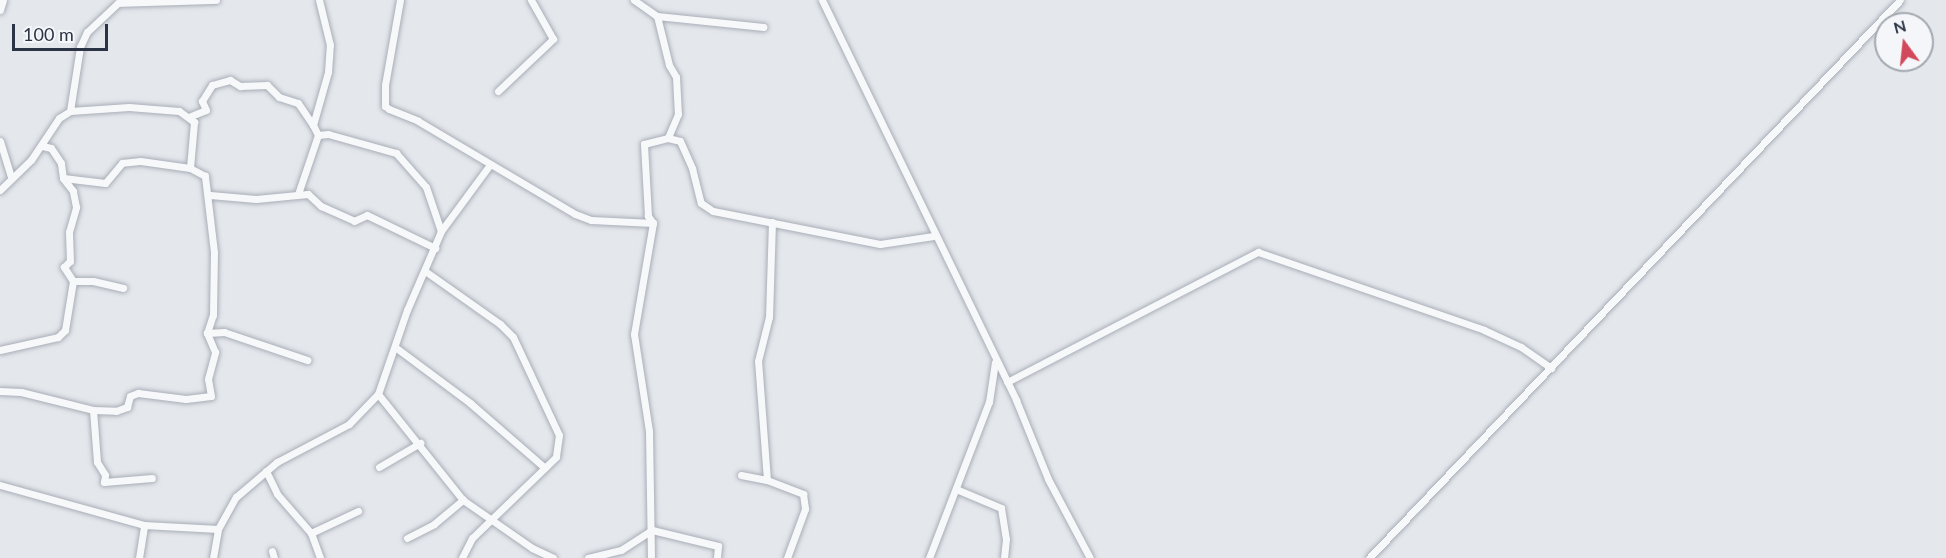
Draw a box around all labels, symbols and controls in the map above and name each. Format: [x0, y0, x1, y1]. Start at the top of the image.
scale bar [15, 12, 111, 50]
north arrow [1874, 12, 1934, 72]
text: N [1891, 15, 1908, 37]
text: 100 m [23, 23, 74, 45]

